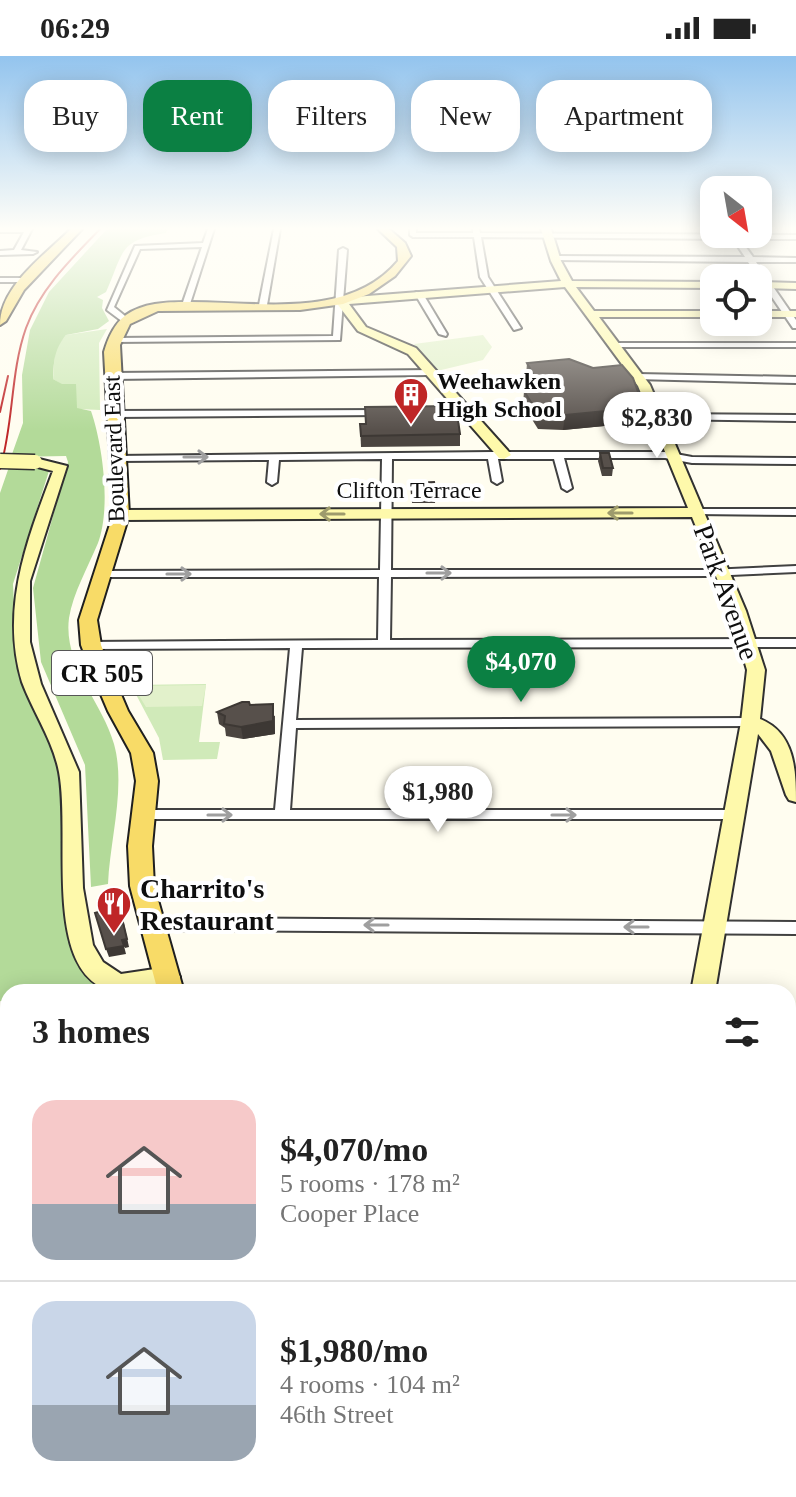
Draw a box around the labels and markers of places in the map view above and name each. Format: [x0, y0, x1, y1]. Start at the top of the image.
place label: Weehawken High School [437, 368, 562, 422]
building icon: Weehawken High School [392, 376, 430, 426]
pin: $2,830 [592, 392, 722, 460]
pin: $4,070 [456, 636, 586, 704]
pin: $1,980 [373, 766, 503, 834]
place label: Charrito's Restaurant [140, 873, 274, 936]
restaurant icon: Charrito's Restaurant [95, 885, 133, 935]

